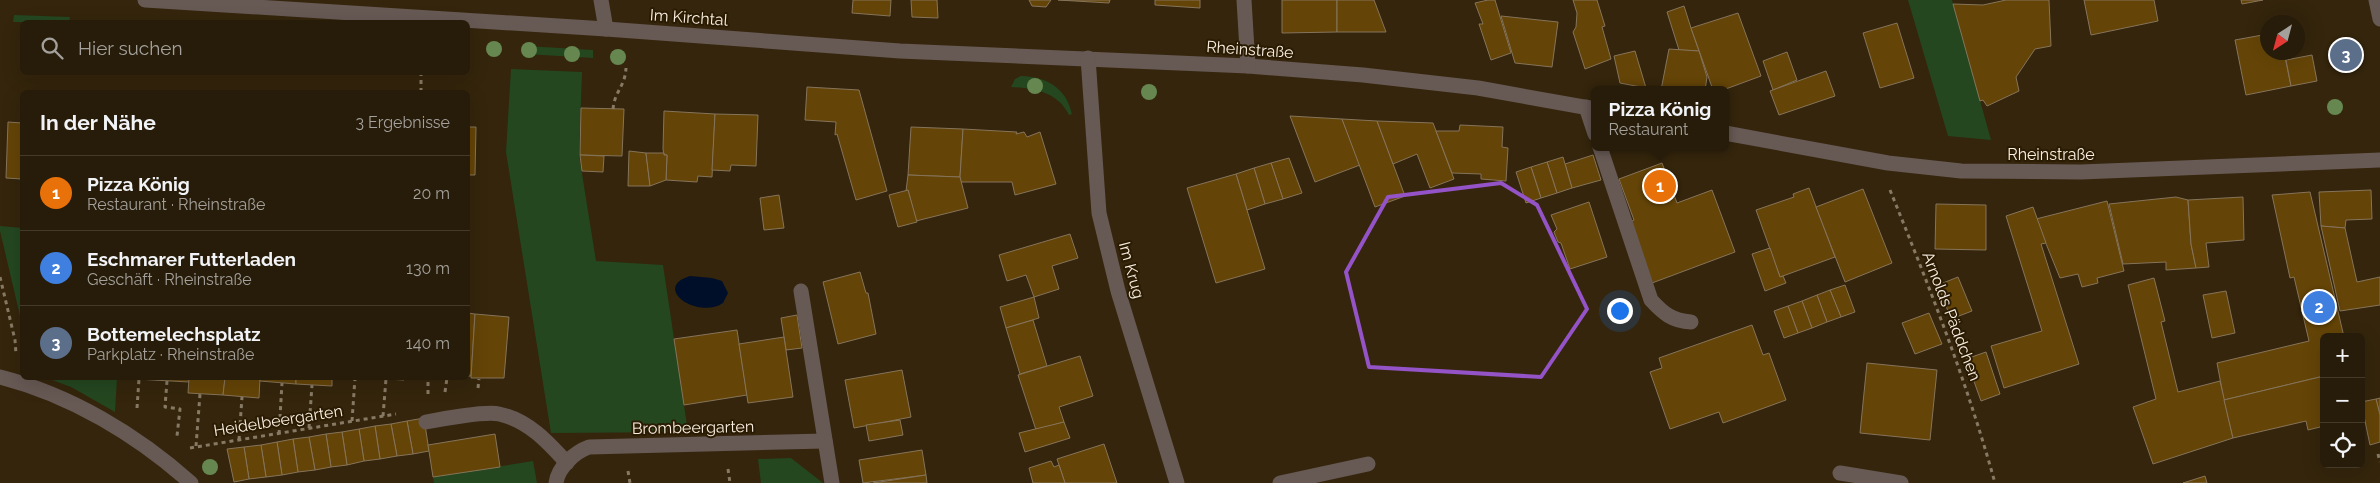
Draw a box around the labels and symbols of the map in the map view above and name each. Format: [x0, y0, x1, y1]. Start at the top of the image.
street label: Im Kirchtal [649, 5, 729, 30]
north arrow [2260, 15, 2305, 60]
pin: 3 [2330, 36, 2362, 74]
street label: Rheinstraße [1206, 37, 1294, 62]
street label: Rheinstraße [2007, 145, 2095, 164]
pin: 1 [1644, 167, 1676, 205]
street label: Im Krug [1115, 240, 1148, 301]
street label: Arnolds Päddchen [1918, 249, 1985, 383]
pin: 2 [2303, 288, 2335, 326]
your location [1607, 298, 1633, 324]
street label: Heidelbeergarten [212, 401, 344, 440]
street label: Brombeergarten [632, 417, 754, 438]

